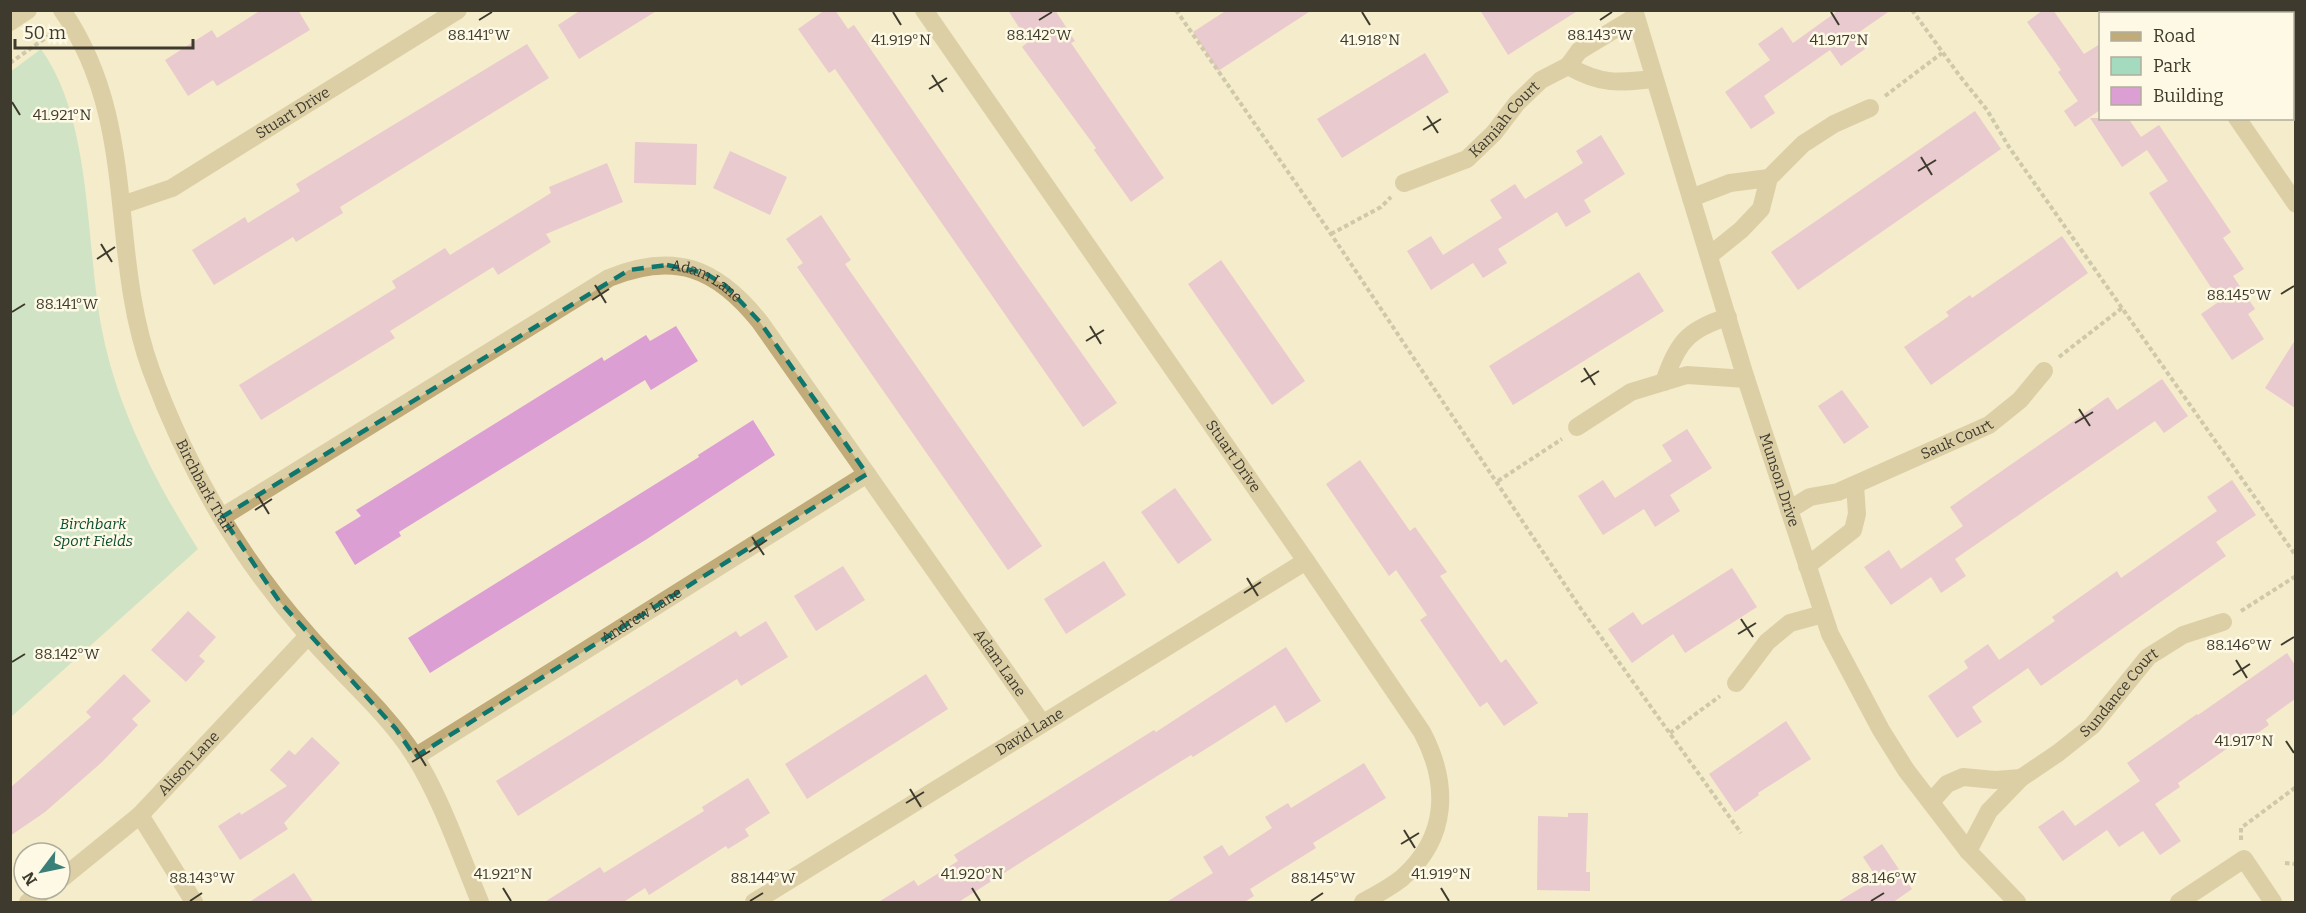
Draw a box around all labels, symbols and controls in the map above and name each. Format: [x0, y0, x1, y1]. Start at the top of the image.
scale bar [15, 12, 194, 50]
legend [2099, 12, 2294, 120]
text: 50 m [24, 22, 66, 44]
text: Road [2153, 25, 2196, 47]
text: 88.141°W [448, 26, 511, 44]
text: 88.142°W [1006, 26, 1072, 44]
text: 88.143°W [1567, 26, 1633, 44]
text: 41.919°N [871, 31, 931, 49]
text: 41.918°N [1340, 31, 1400, 49]
text: 41.917°N [1809, 31, 1869, 49]
text: Park [2153, 55, 2192, 77]
street label: Kamiah Court [1465, 77, 1544, 161]
street label: Stuart Drive [252, 83, 333, 143]
text: Building [2153, 85, 2224, 107]
text: 41.921°N [33, 106, 91, 124]
street label: Adam Lane [670, 256, 746, 306]
text: 88.145°W [2207, 286, 2272, 304]
text: 88.141°W [36, 295, 99, 313]
street label: Sauk Court [1918, 416, 1998, 463]
street label: Stuart Drive [1202, 417, 1265, 496]
street label: Munson Drive [1755, 431, 1803, 529]
street label: Birchbark Trail [172, 436, 237, 536]
park label: Birchbark Sport Fields [53, 515, 133, 550]
street label: Andrew Lane [598, 583, 685, 647]
street label: Adam Lane [970, 625, 1030, 700]
text: 88.146°W [2206, 636, 2272, 654]
street label: Sundance Court [2076, 644, 2162, 741]
text: 88.142°W [34, 645, 100, 663]
street label: David Lane [992, 704, 1067, 759]
street label: Alison Lane [154, 727, 223, 799]
text: 41.917°N [2214, 732, 2274, 750]
north arrow [12, 841, 72, 901]
text: 41.921°N [474, 865, 532, 883]
text: 41.920°N [941, 865, 1003, 883]
text: 41.919°N [1411, 865, 1471, 883]
text: N [18, 868, 41, 889]
text: 88.143°W [169, 869, 235, 887]
text: 88.144°W [730, 869, 796, 887]
text: 88.145°W [1291, 869, 1356, 887]
text: 88.146°W [1851, 869, 1917, 887]

